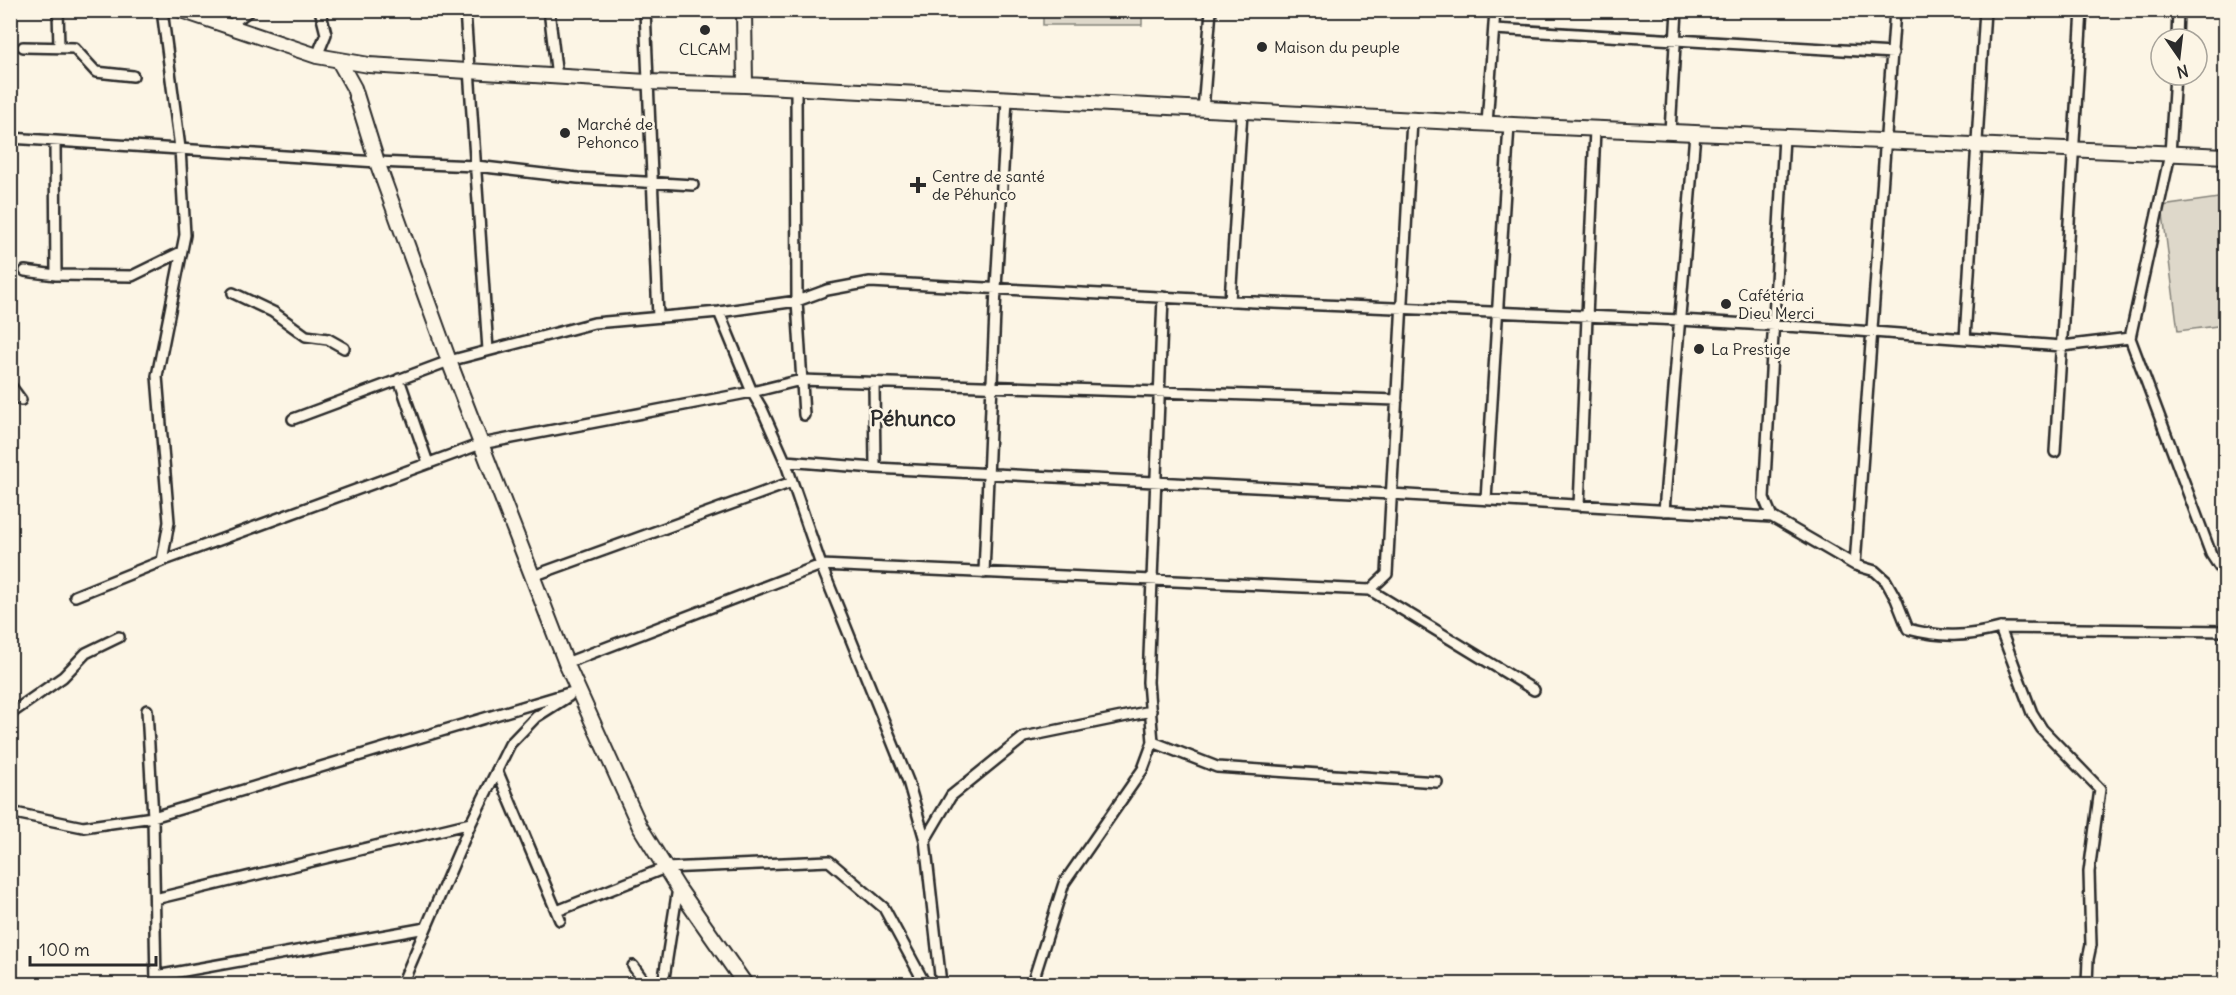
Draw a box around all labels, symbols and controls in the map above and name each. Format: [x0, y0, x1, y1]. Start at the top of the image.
marker: CLCAM [698, 23, 712, 37]
north arrow [2149, 27, 2209, 87]
place label: Maison du peuple [1274, 37, 1400, 57]
place label: CLCAM [679, 39, 731, 59]
marker: Maison du peuple [1255, 40, 1269, 54]
text: N [2175, 61, 2190, 83]
place label: Marché de Pehonco [577, 114, 653, 152]
marker: Marché de Pehonco [558, 126, 572, 140]
place label: Centre de santé de Péhunco [932, 166, 1045, 204]
marker: Centre de santé de Péhunco [909, 176, 927, 194]
place label: Cafétéria Dieu Merci [1738, 285, 1814, 323]
marker: Cafétéria Dieu Merci [1719, 297, 1733, 311]
place label: La Prestige [1711, 339, 1791, 359]
marker: La Prestige [1692, 342, 1706, 356]
district label: Péhunco [870, 404, 956, 432]
scale bar [30, 929, 156, 967]
text: 100 m [39, 938, 90, 961]

